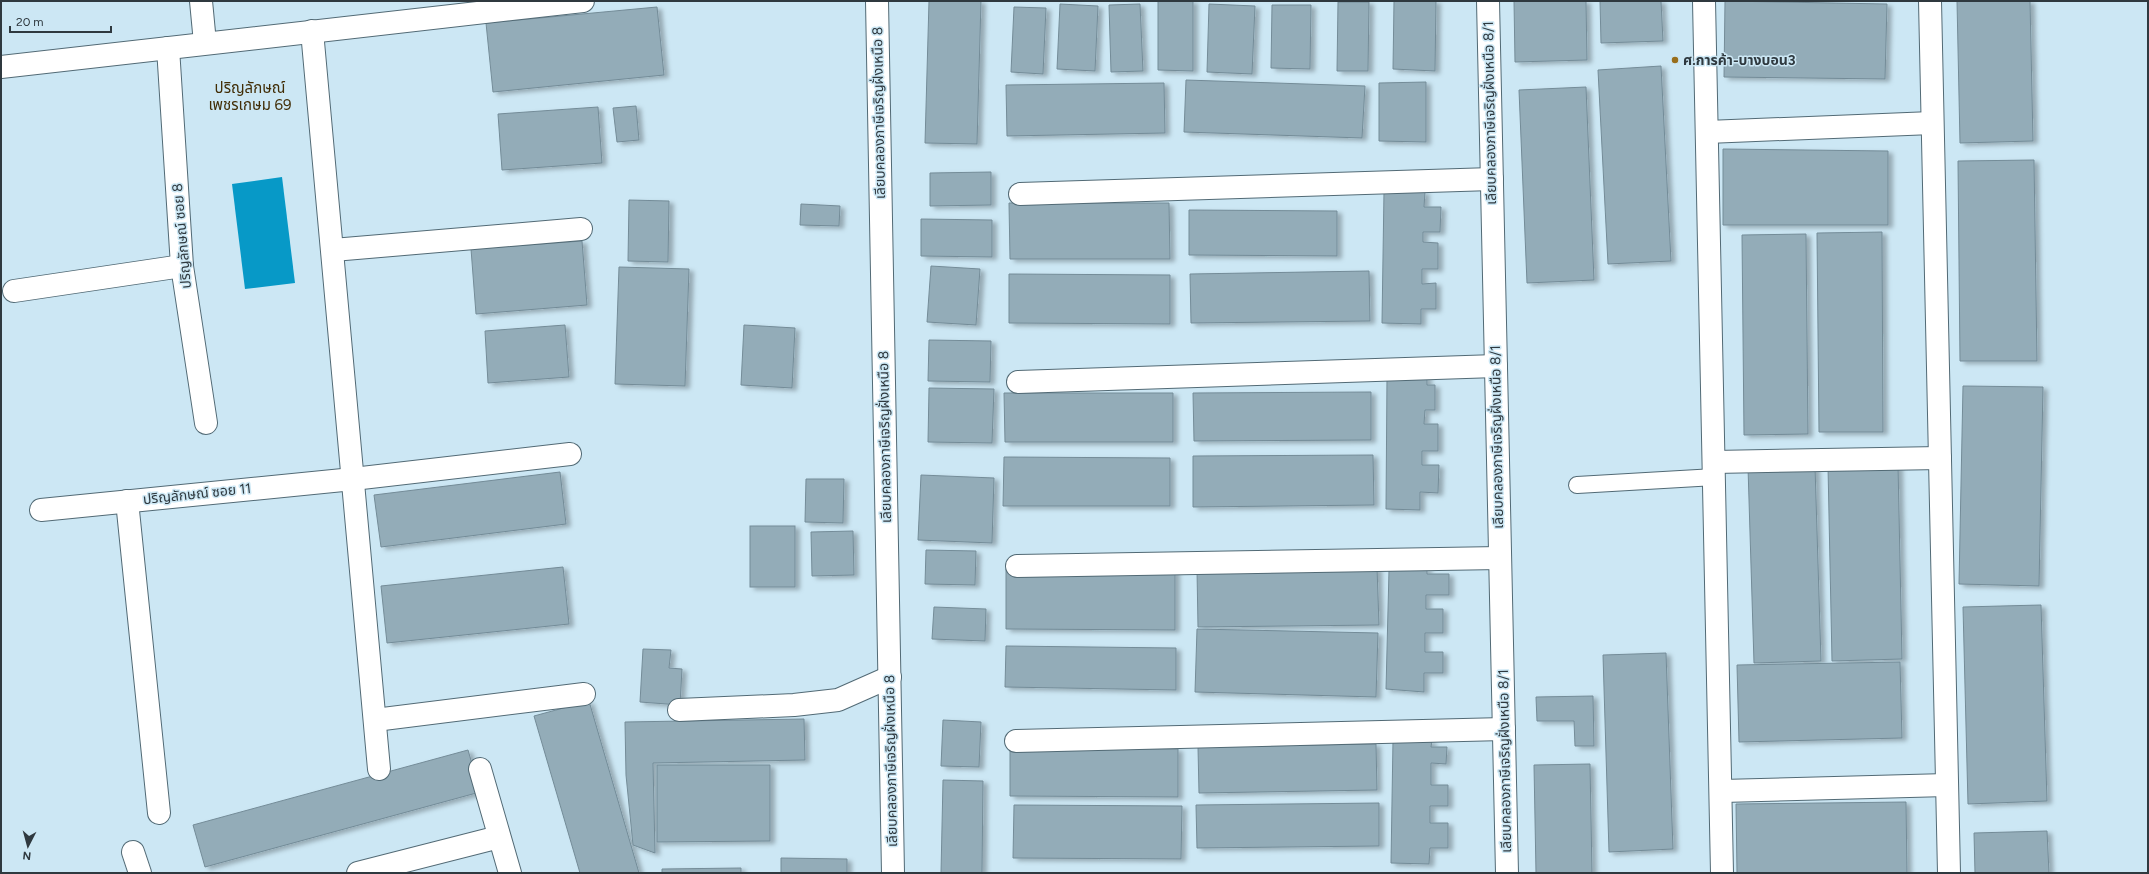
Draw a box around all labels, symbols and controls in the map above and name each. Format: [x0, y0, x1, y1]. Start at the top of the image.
scale bar [10, 8, 111, 34]
text: 20 m [16, 15, 44, 29]
street label: เลียบคลองภาษีเจริญฝั่งเหนือ 8/1 [1478, 21, 1500, 205]
street label: เลียบคลองภาษีเจริญฝั่งเหนือ 8 [868, 27, 889, 199]
place label: ศ.การค้า-บางบอน3 [1683, 52, 1796, 69]
marker: ศ.การค้า-บางบอน3 [1670, 55, 1680, 65]
district label: ปริญลักษณ์ เพชรเกษม 69 [208, 79, 292, 114]
street label: ปริญลักษณ์ ซอย 8 [169, 183, 195, 289]
street label: เลียบคลองภาษีเจริญฝั่งเหนือ 8/1 [1485, 345, 1507, 529]
street label: เลียบคลองภาษีเจริญฝั่งเหนือ 8 [874, 351, 895, 523]
street label: ปริญลักษณ์ ซอย 11 [142, 480, 252, 508]
street label: เลียบคลองภาษีเจริญฝั่งเหนือ 8/1 [1493, 669, 1515, 853]
street label: เลียบคลองภาษีเจริญฝั่งเหนือ 8 [880, 675, 901, 847]
north arrow [8, 826, 48, 866]
text: N [22, 849, 32, 862]

